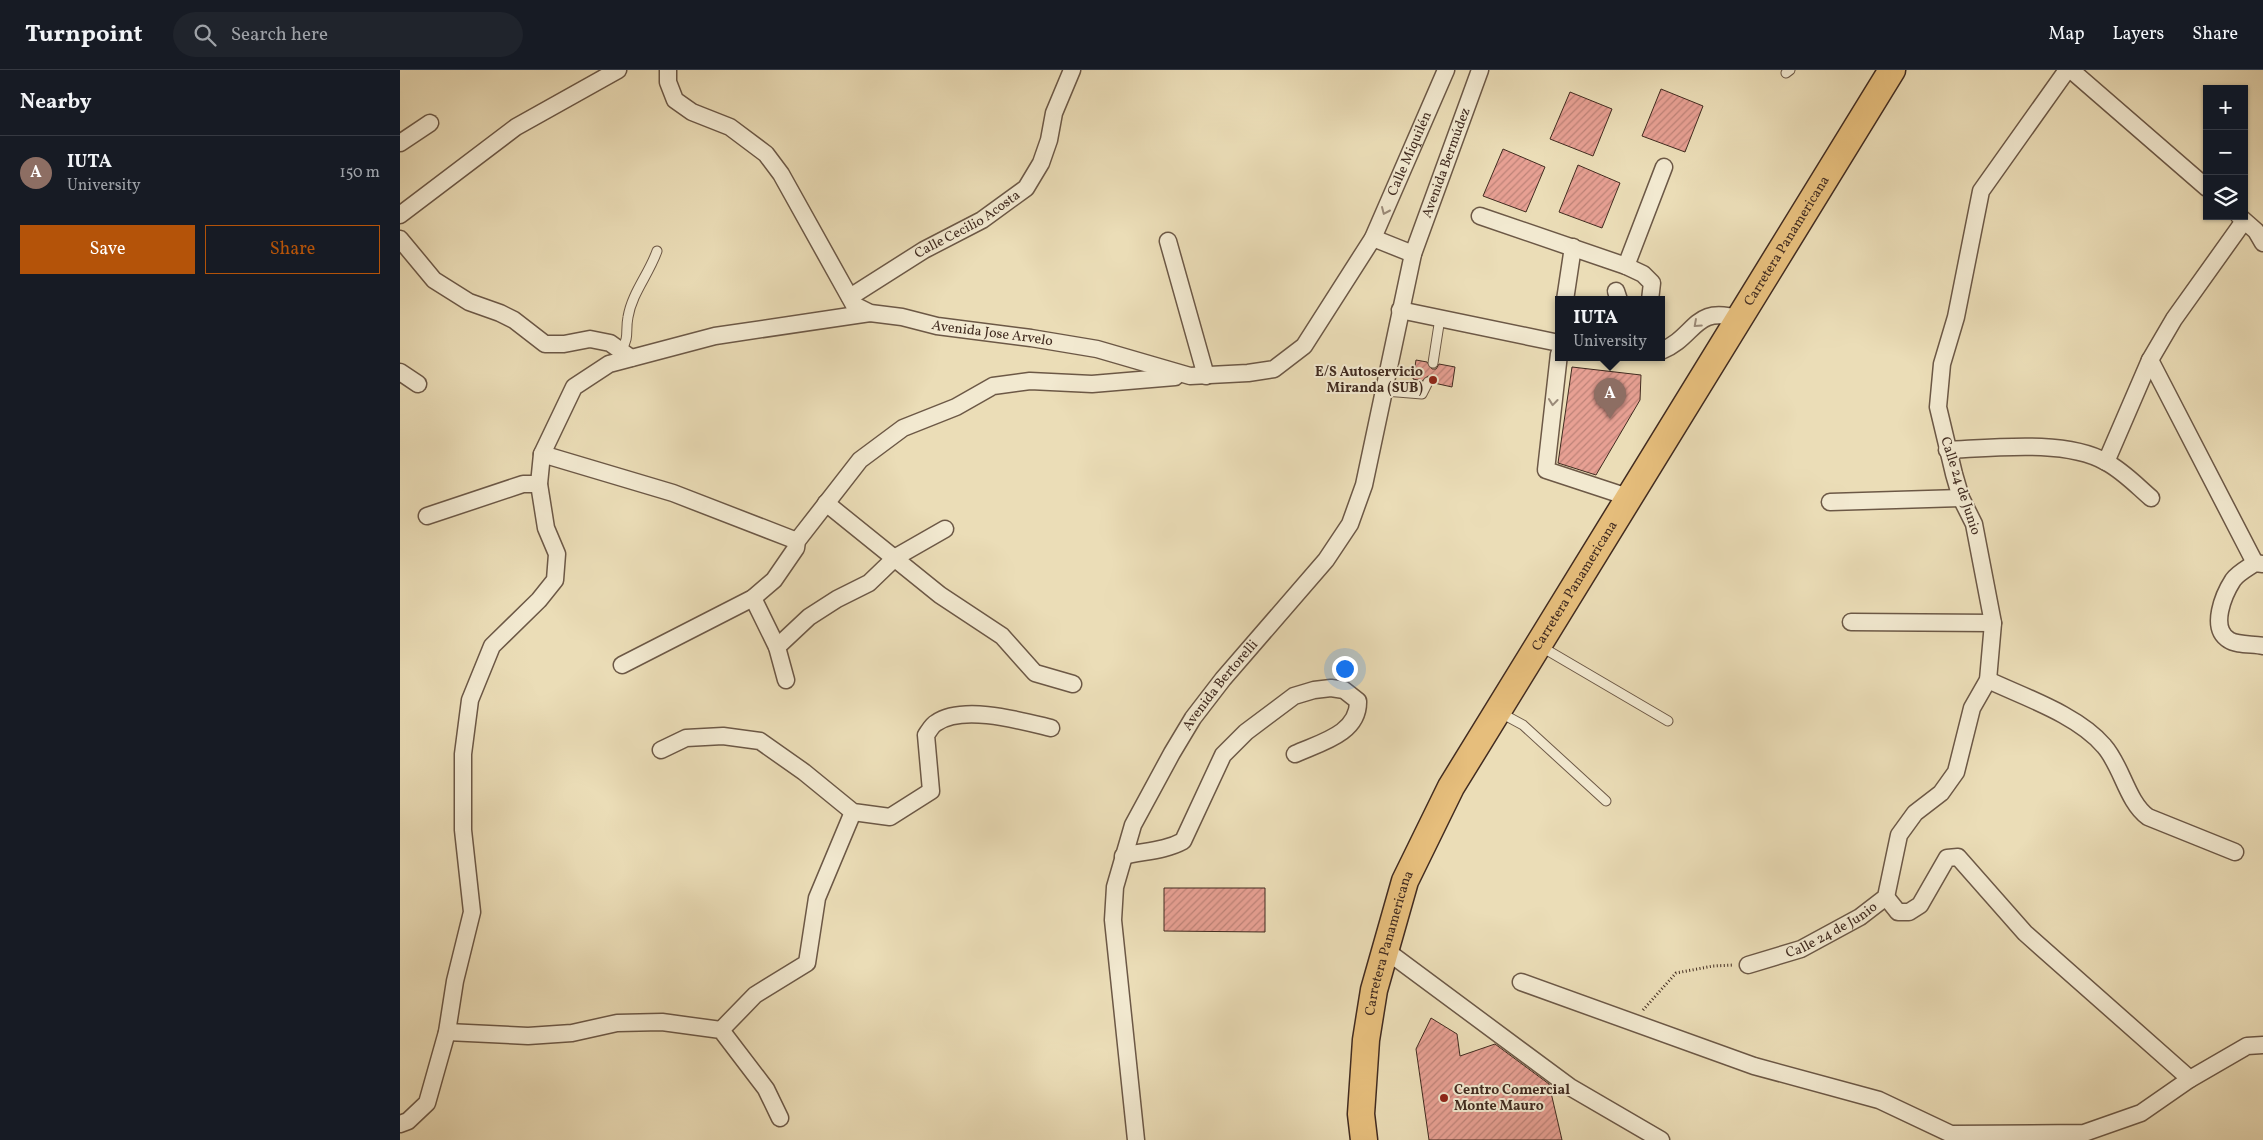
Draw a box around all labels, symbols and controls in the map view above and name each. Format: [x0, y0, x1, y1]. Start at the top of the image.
search box [173, 12, 523, 57]
text: Turnpoint [25, 18, 143, 52]
icon: search [191, 21, 219, 49]
text: Search here [231, 22, 328, 48]
text: Map [2048, 22, 2084, 47]
text: Layers [2112, 22, 2164, 47]
text: Share [2192, 22, 2238, 47]
map controls [2203, 85, 2248, 220]
button: + [2203, 85, 2248, 130]
text: Nearby [20, 88, 91, 117]
street label: Avenida Bermúdez [1417, 105, 1475, 221]
street label: Calle Miquilén [1383, 109, 1436, 199]
button: − [2203, 130, 2248, 175]
text: IUTA [67, 149, 112, 175]
text: A [30, 162, 42, 184]
text: 150 m [339, 162, 380, 184]
street label: Carretera Panamericana [1740, 172, 1834, 310]
text: University [67, 175, 141, 197]
button: layers [2203, 175, 2248, 220]
street label: Calle Cecilio Acosta [911, 186, 1024, 263]
one-way arrow [1380, 206, 1391, 215]
button: Save [20, 225, 195, 274]
button: Share [205, 225, 380, 274]
popup [1555, 296, 1665, 361]
text: IUTA [1573, 305, 1618, 331]
street label: Avenida Jose Arvelo [930, 315, 1054, 351]
one-way arrow [1694, 318, 1703, 327]
text: University [1573, 331, 1647, 353]
place label: E/S Autoservicio Miranda (SUB) [1315, 363, 1423, 398]
marker: E/S Autoservicio Miranda (SUB) [1427, 374, 1439, 386]
pin: A [1594, 378, 1626, 419]
one-way arrow [1548, 398, 1559, 406]
street label: Calle 24 de Junio [1935, 435, 1985, 537]
street label: Carretera Panamericana [1527, 517, 1622, 655]
street label: Avenida Bertorelli [1178, 636, 1262, 734]
your location [1332, 656, 1358, 682]
street label: Carretera Panamericana [1361, 867, 1418, 1017]
street label: Calle 24 de Junio [1783, 898, 1881, 963]
place label: Centro Comercial Monte Mauro [1454, 1081, 1570, 1116]
marker: Centro Comercial Monte Mauro [1438, 1092, 1450, 1104]

